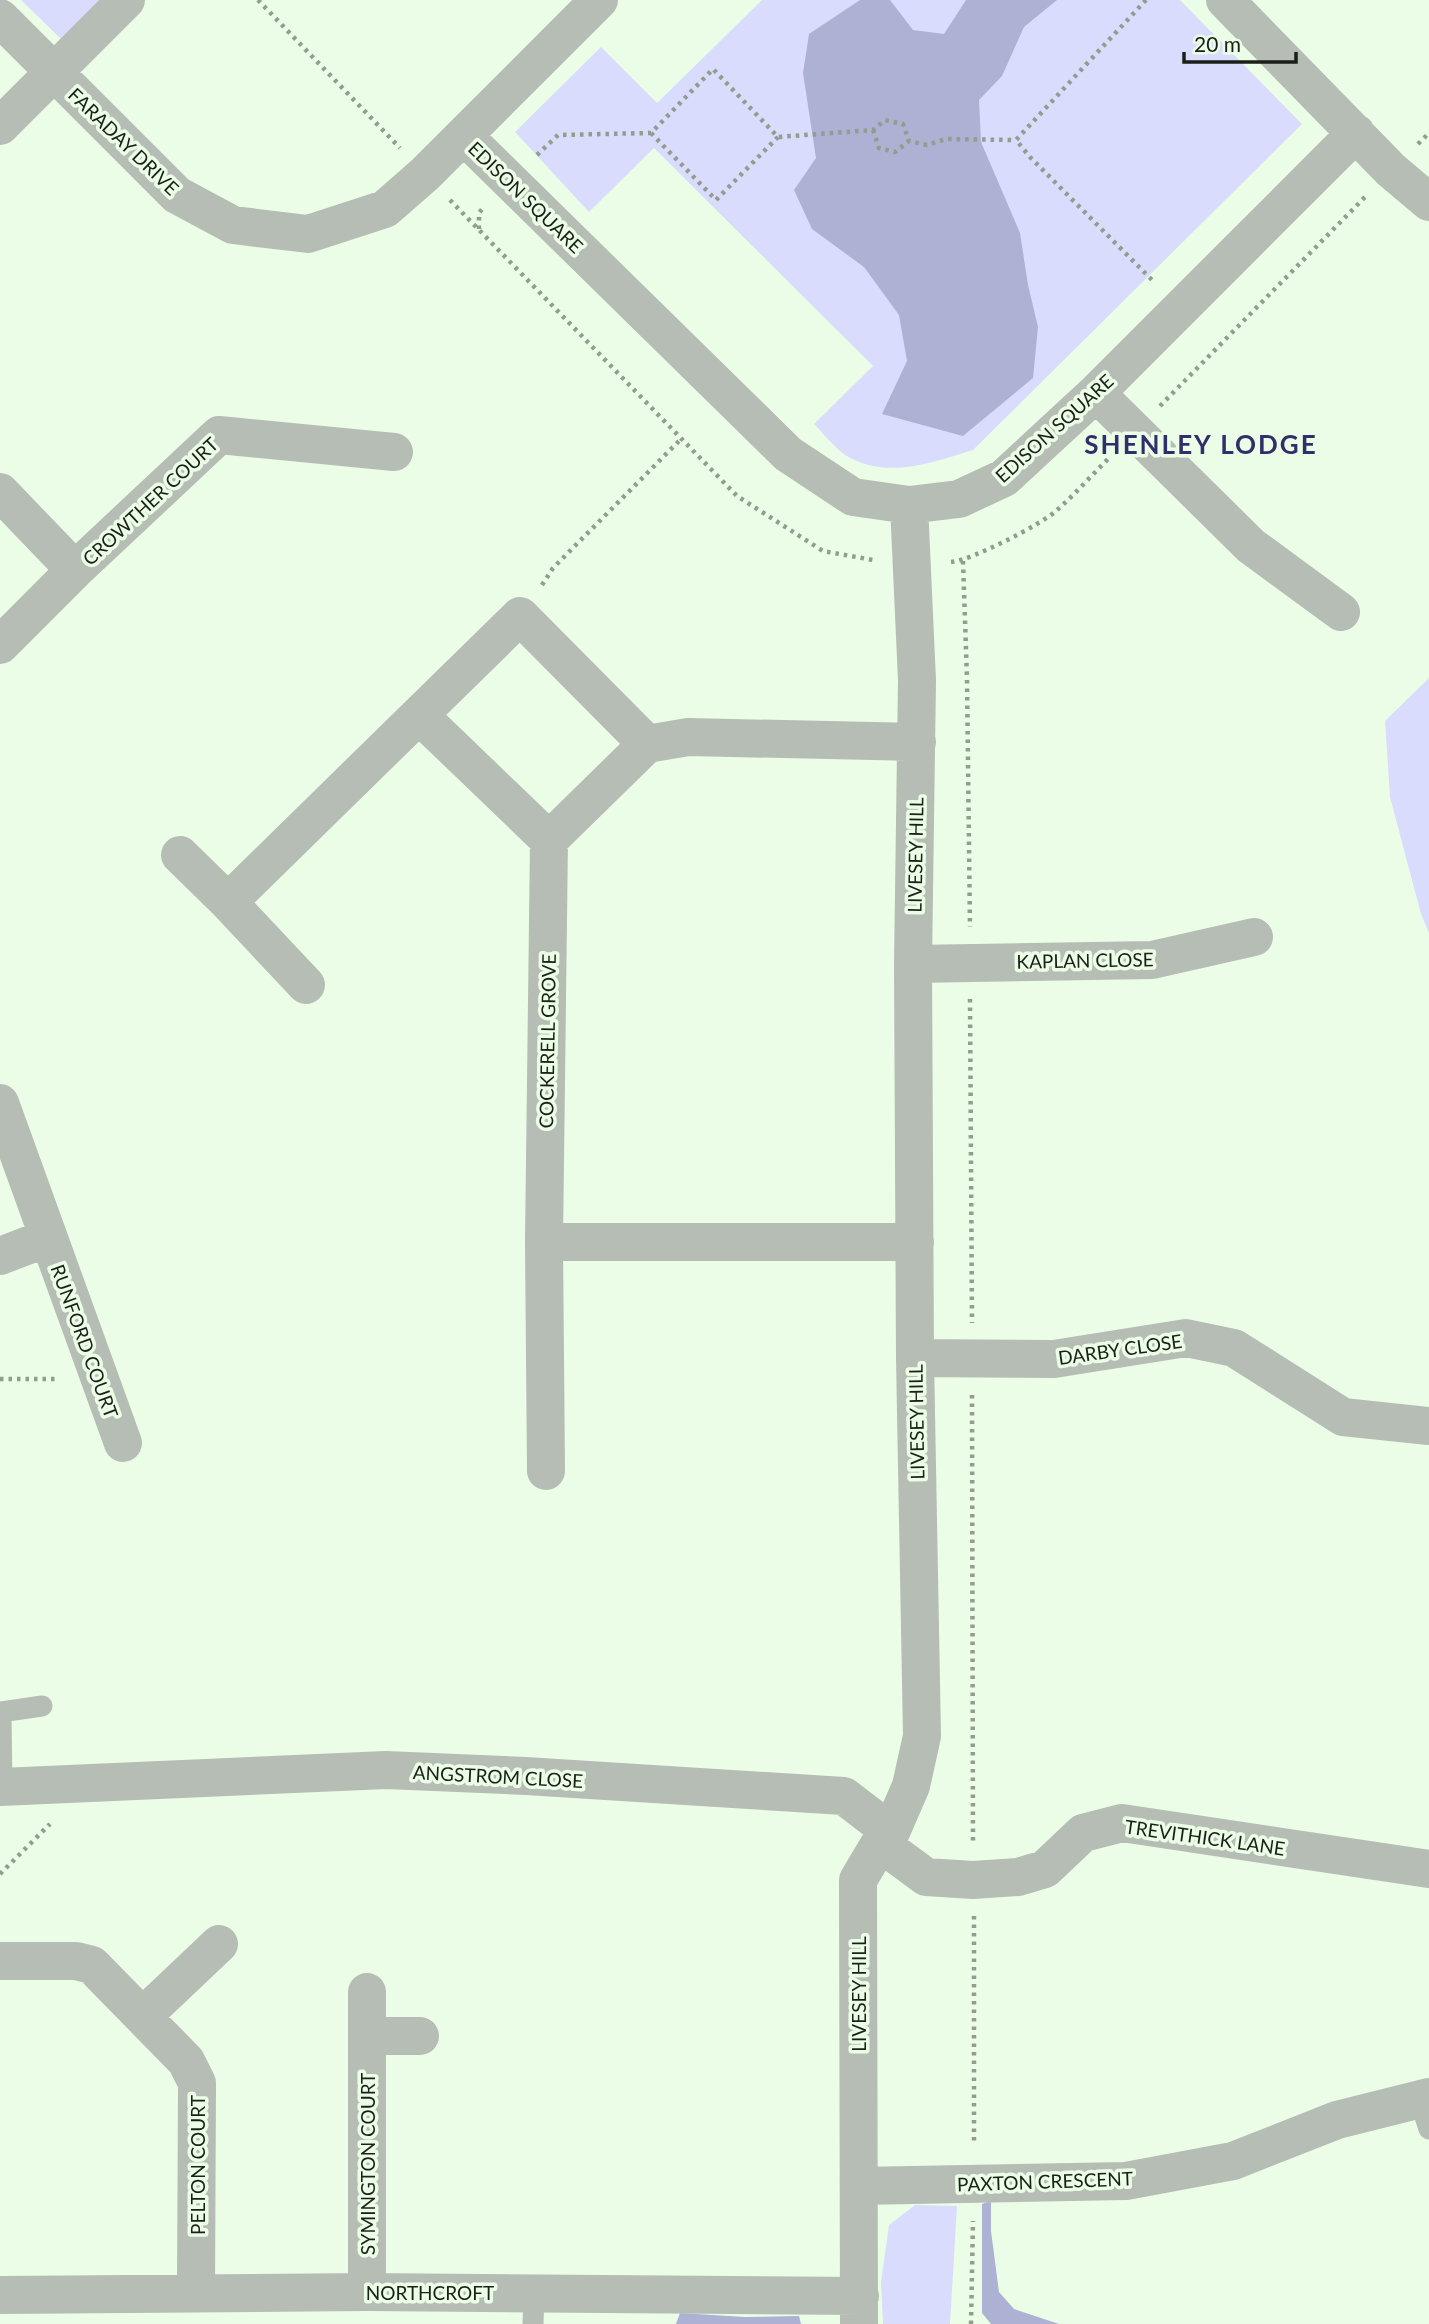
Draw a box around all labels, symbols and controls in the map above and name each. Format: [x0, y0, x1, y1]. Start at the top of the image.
scale bar [1184, 21, 1296, 65]
text: 20 m [1194, 31, 1241, 56]
street label: FARADAY DRIVE [64, 83, 184, 199]
street label: EDISON SQUARE [464, 136, 588, 258]
street label: EDISON SQUARE [990, 369, 1118, 487]
district label: SHENLEY LODGE [1084, 428, 1318, 460]
street label: CROWTHER COURT [77, 432, 223, 570]
street label: LIVESEY HILL [902, 797, 928, 913]
street label: KAPLAN CLOSE [1016, 947, 1154, 973]
street label: COCKERELL GROVE [534, 953, 560, 1129]
street label: RUNFORD COURT [47, 1261, 123, 1421]
street label: DARBY CLOSE [1057, 1329, 1183, 1369]
street label: LIVESEY HILL [903, 1364, 929, 1480]
street label: ANGSTROM CLOSE [412, 1760, 584, 1792]
street label: TREVITHICK LANE [1123, 1814, 1287, 1860]
street label: LIVESEY HILL [847, 1936, 870, 2052]
street label: SYMINGTON COURT [356, 2073, 379, 2255]
street label: PELTON COURT [186, 2095, 209, 2235]
street label: PAXTON CRESCENT [957, 2166, 1133, 2196]
street label: NORTHCROFT [366, 2281, 494, 2304]

